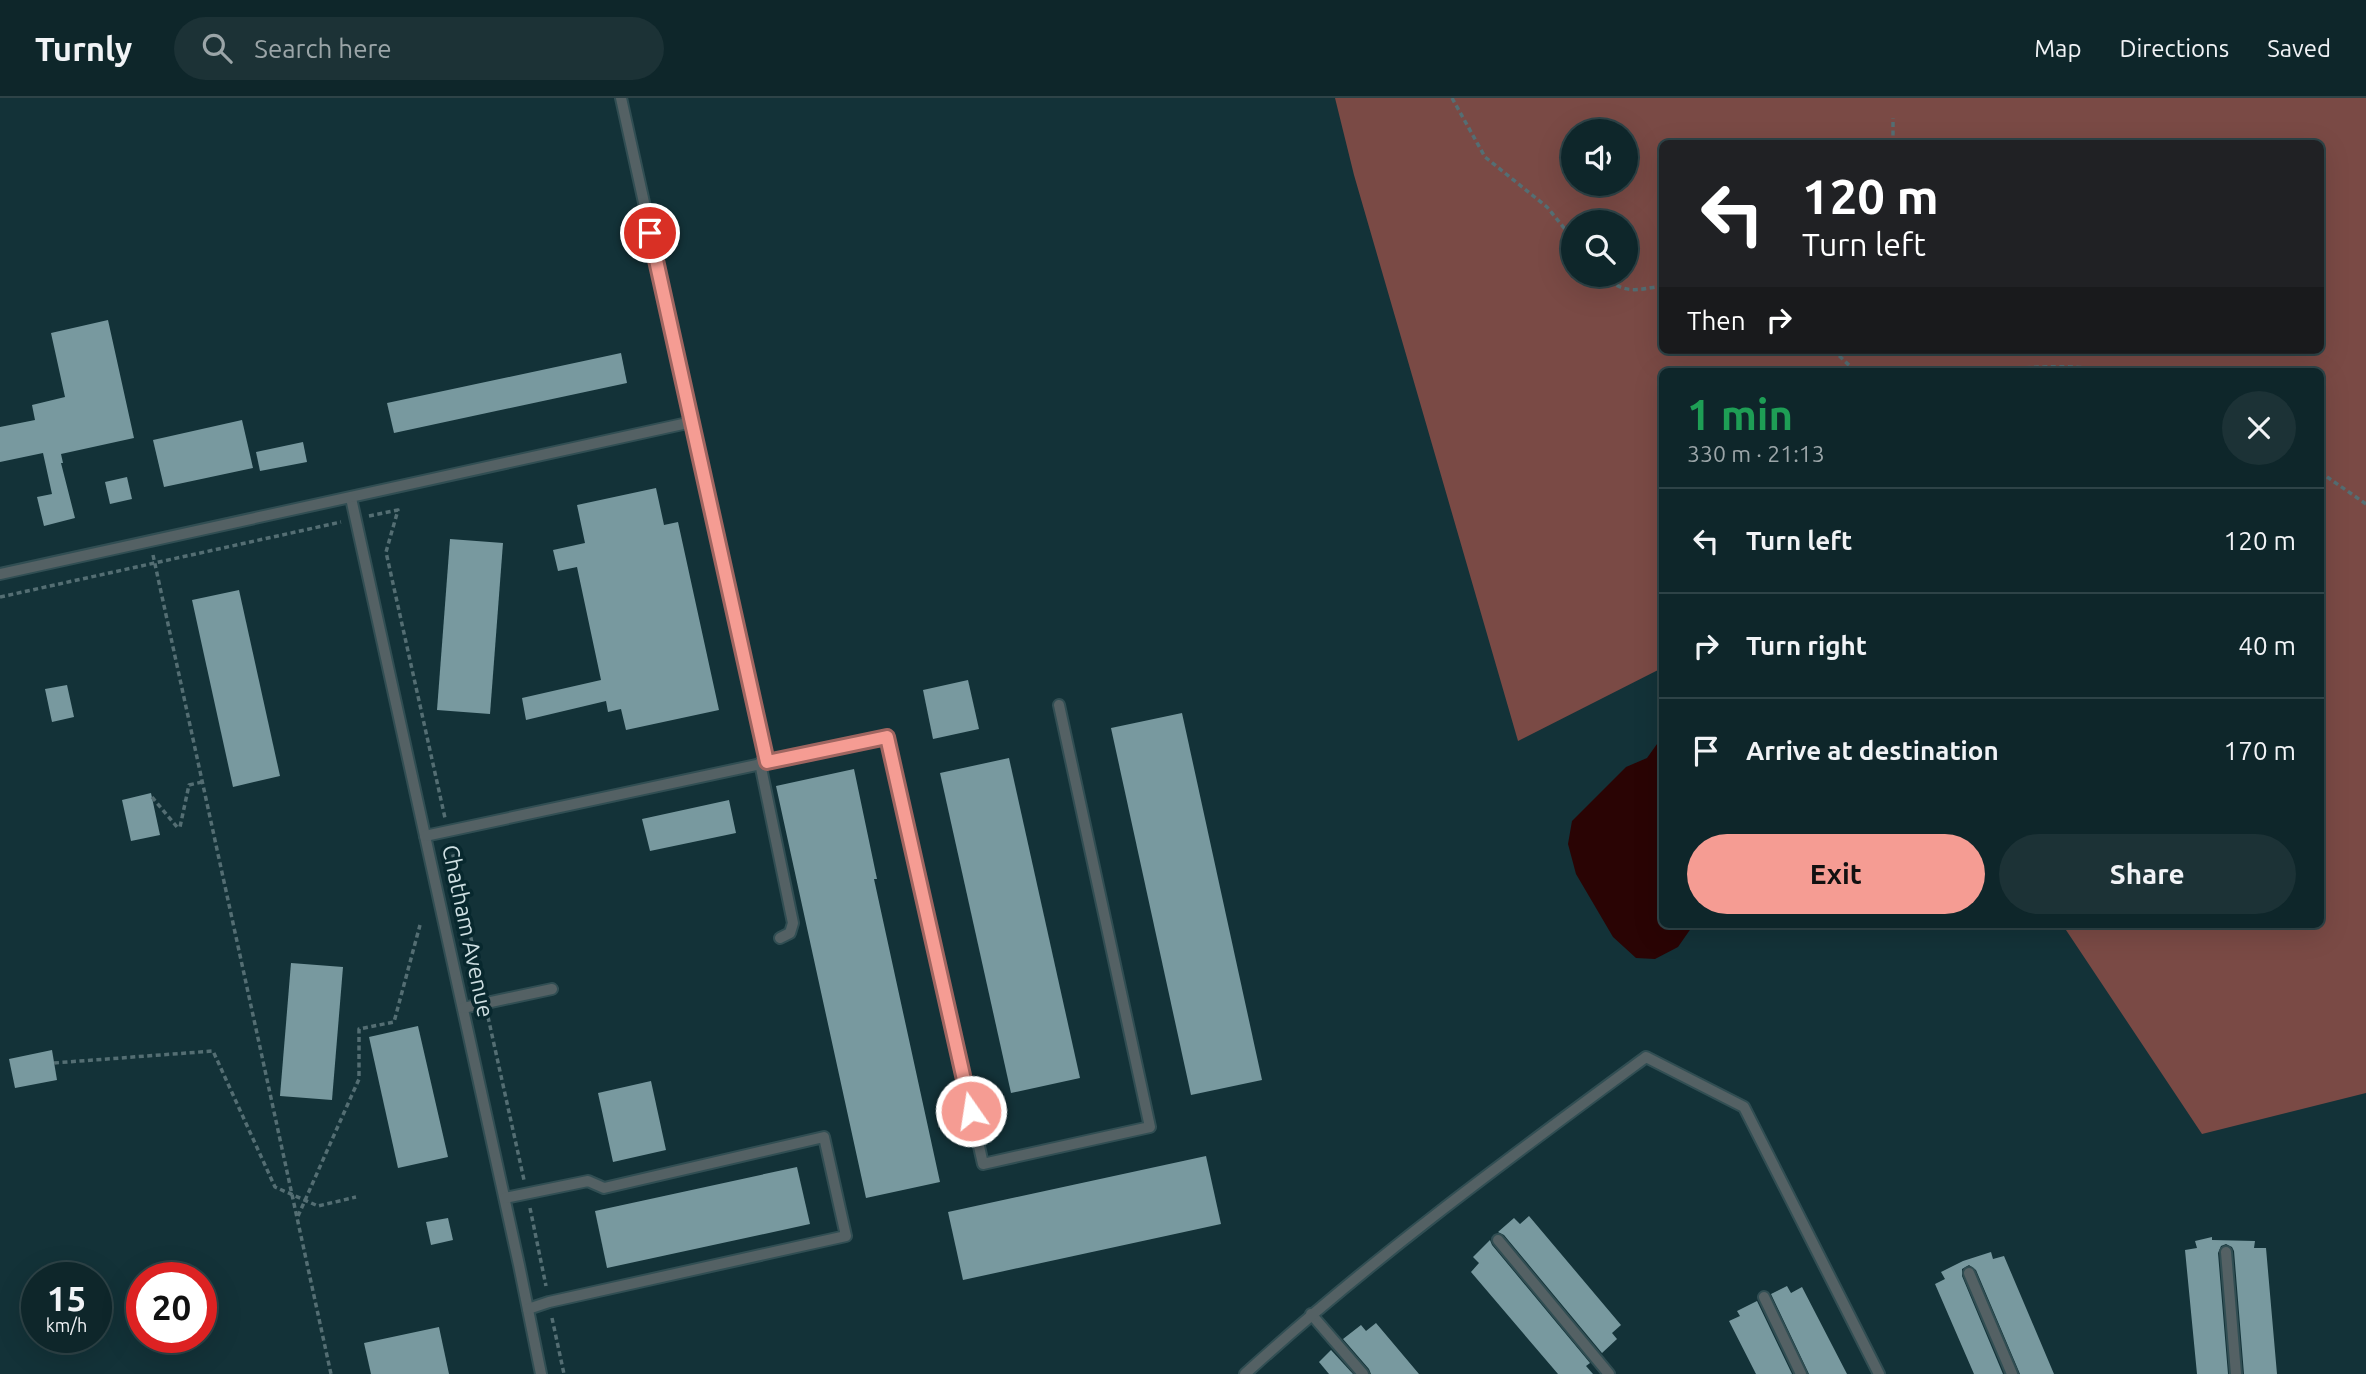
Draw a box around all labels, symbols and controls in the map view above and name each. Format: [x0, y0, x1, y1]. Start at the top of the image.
search box [174, 17, 664, 80]
icon: search [198, 29, 236, 67]
text: Turnly [35, 30, 132, 67]
text: Search here [254, 34, 392, 63]
text: Map [2034, 35, 2081, 62]
text: Directions [2119, 35, 2229, 62]
text: Saved [2267, 35, 2331, 62]
map controls [1561, 119, 1638, 287]
button: sound [1561, 119, 1638, 196]
icon: left [1687, 168, 1778, 259]
text: 120 m [1802, 168, 1939, 223]
pin [620, 203, 680, 263]
button: search [1561, 210, 1638, 287]
icon: arrive [631, 214, 669, 252]
text: Turn left [1802, 226, 1926, 262]
icon: right [1760, 301, 1798, 339]
text: Then [1687, 306, 1746, 335]
text: 1 min [1687, 391, 1793, 438]
button: close [2222, 391, 2296, 465]
text: 330 m · 21:13 [1687, 441, 1825, 466]
icon: left [1687, 522, 1725, 560]
text: Turn left [1746, 526, 1852, 555]
text: 120 m [2224, 526, 2296, 555]
icon: right [1687, 627, 1725, 665]
text: Turn right [1746, 631, 1867, 660]
text: 40 m [2238, 631, 2296, 660]
icon: arrive [1687, 732, 1725, 770]
text: Arrive at destination [1746, 736, 1999, 765]
text: 170 m [2224, 736, 2296, 765]
button: Exit [1687, 834, 1985, 914]
button: Share [1999, 834, 2296, 914]
street label: Chatham Avenue [438, 842, 499, 1019]
position arrow [934, 1074, 1008, 1148]
speed limit sign: 20 [126, 1262, 217, 1353]
text: 15 [47, 1278, 86, 1318]
text: km/h [46, 1315, 87, 1335]

